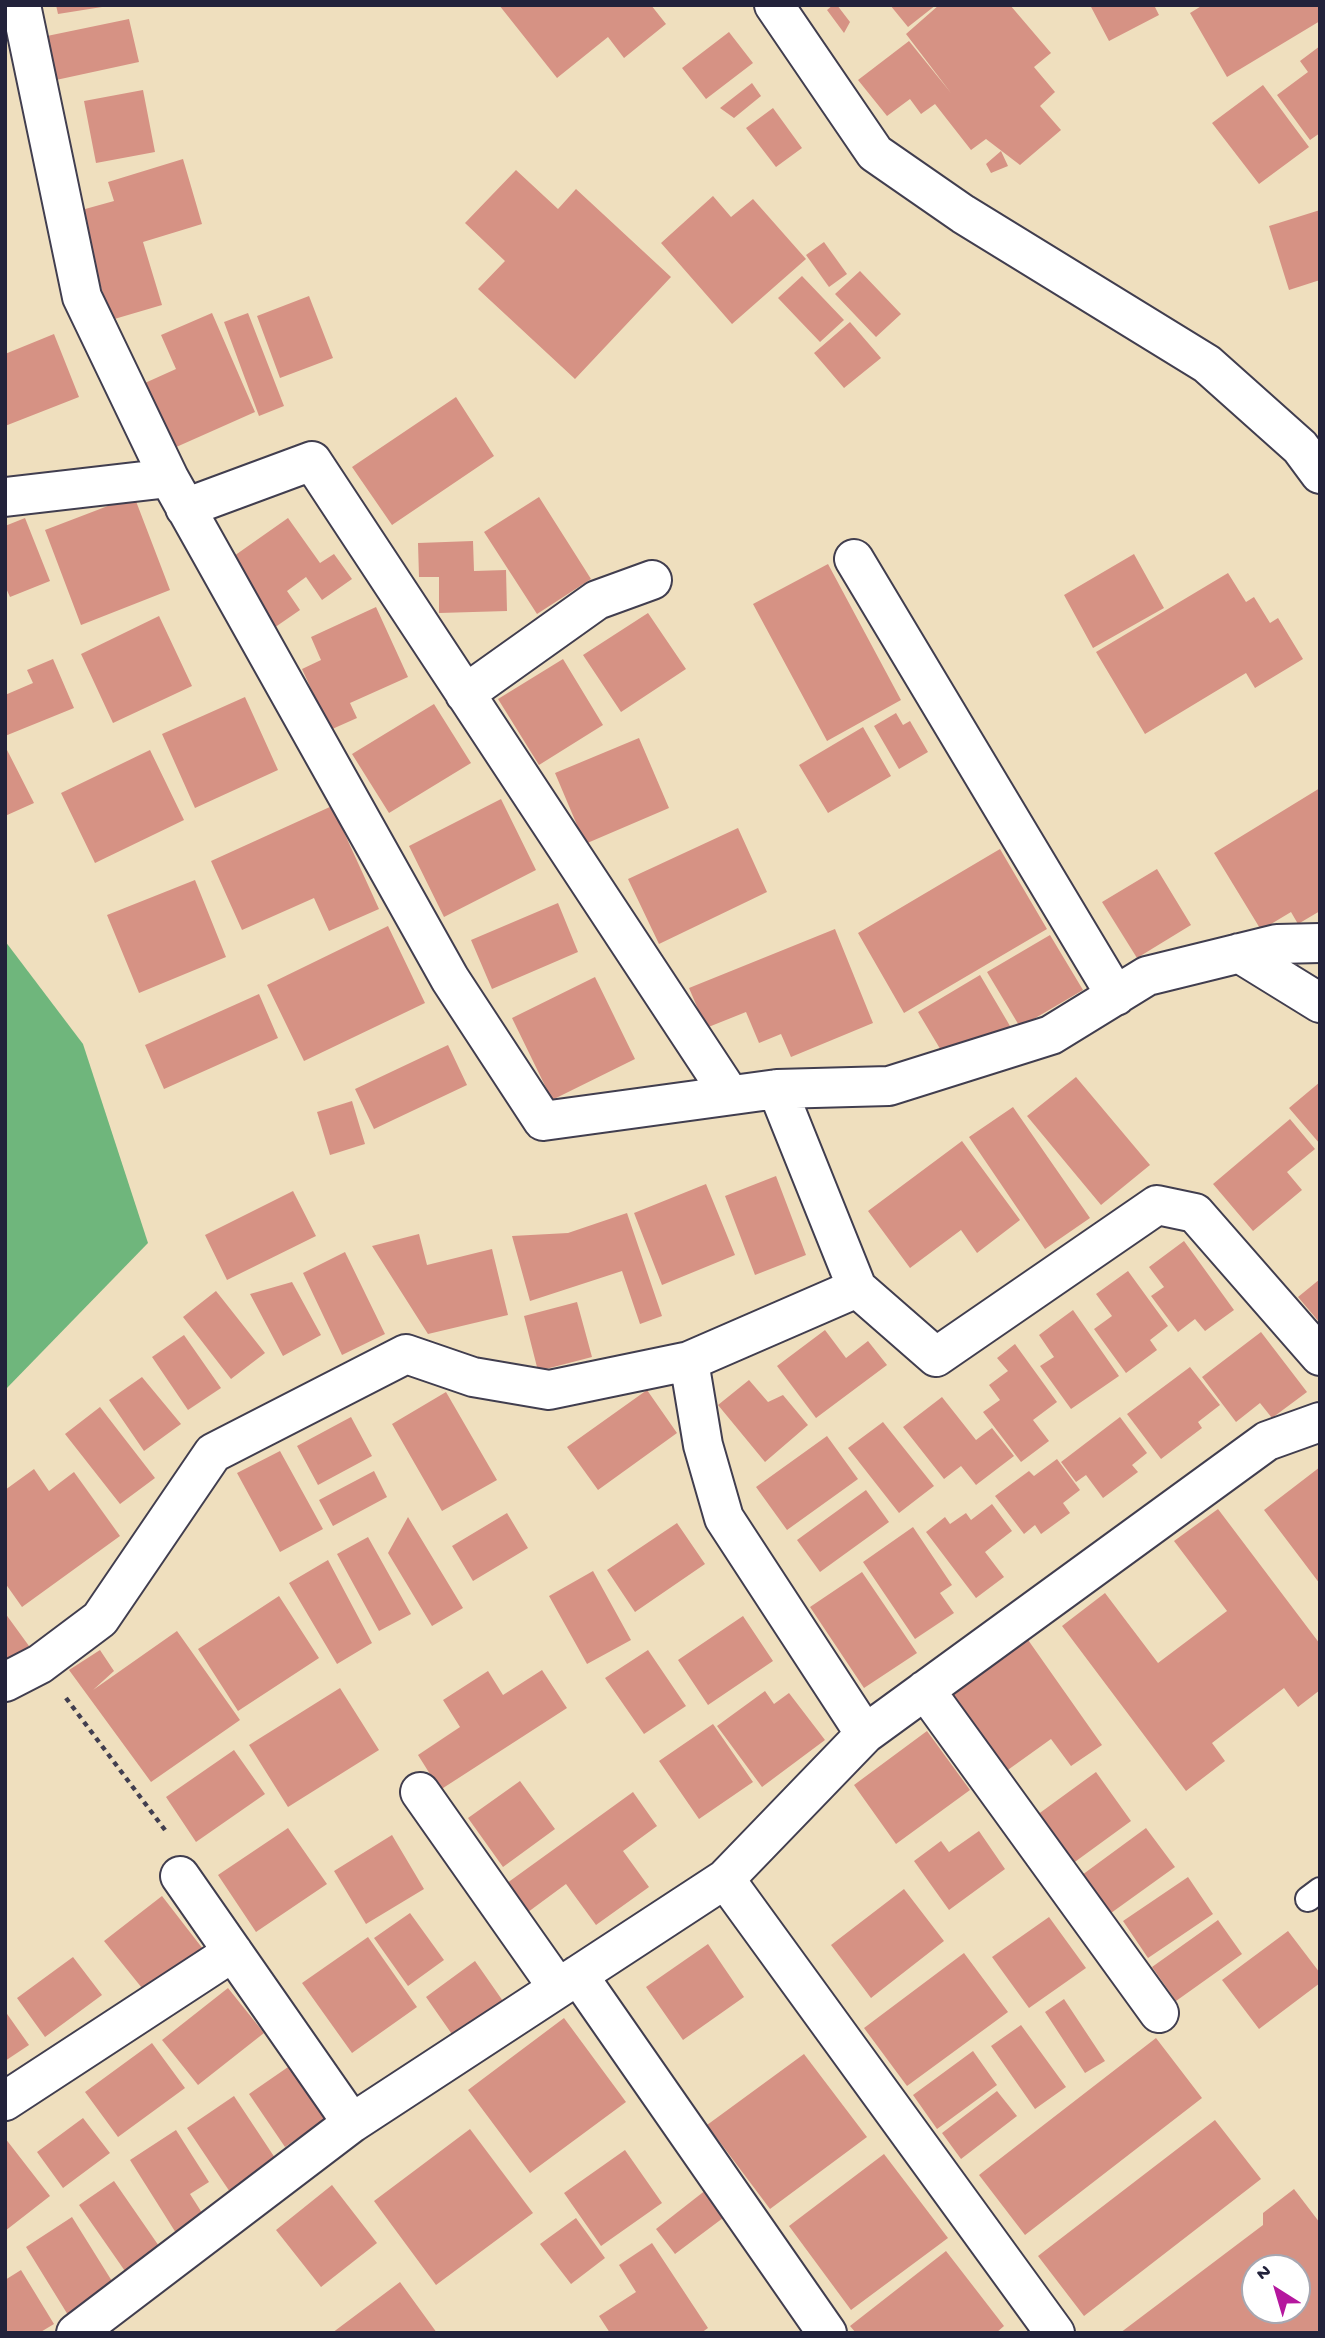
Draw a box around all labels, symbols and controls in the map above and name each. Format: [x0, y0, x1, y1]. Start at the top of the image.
north arrow [1241, 2254, 1311, 2324]
text: N [1252, 2261, 1276, 2286]

